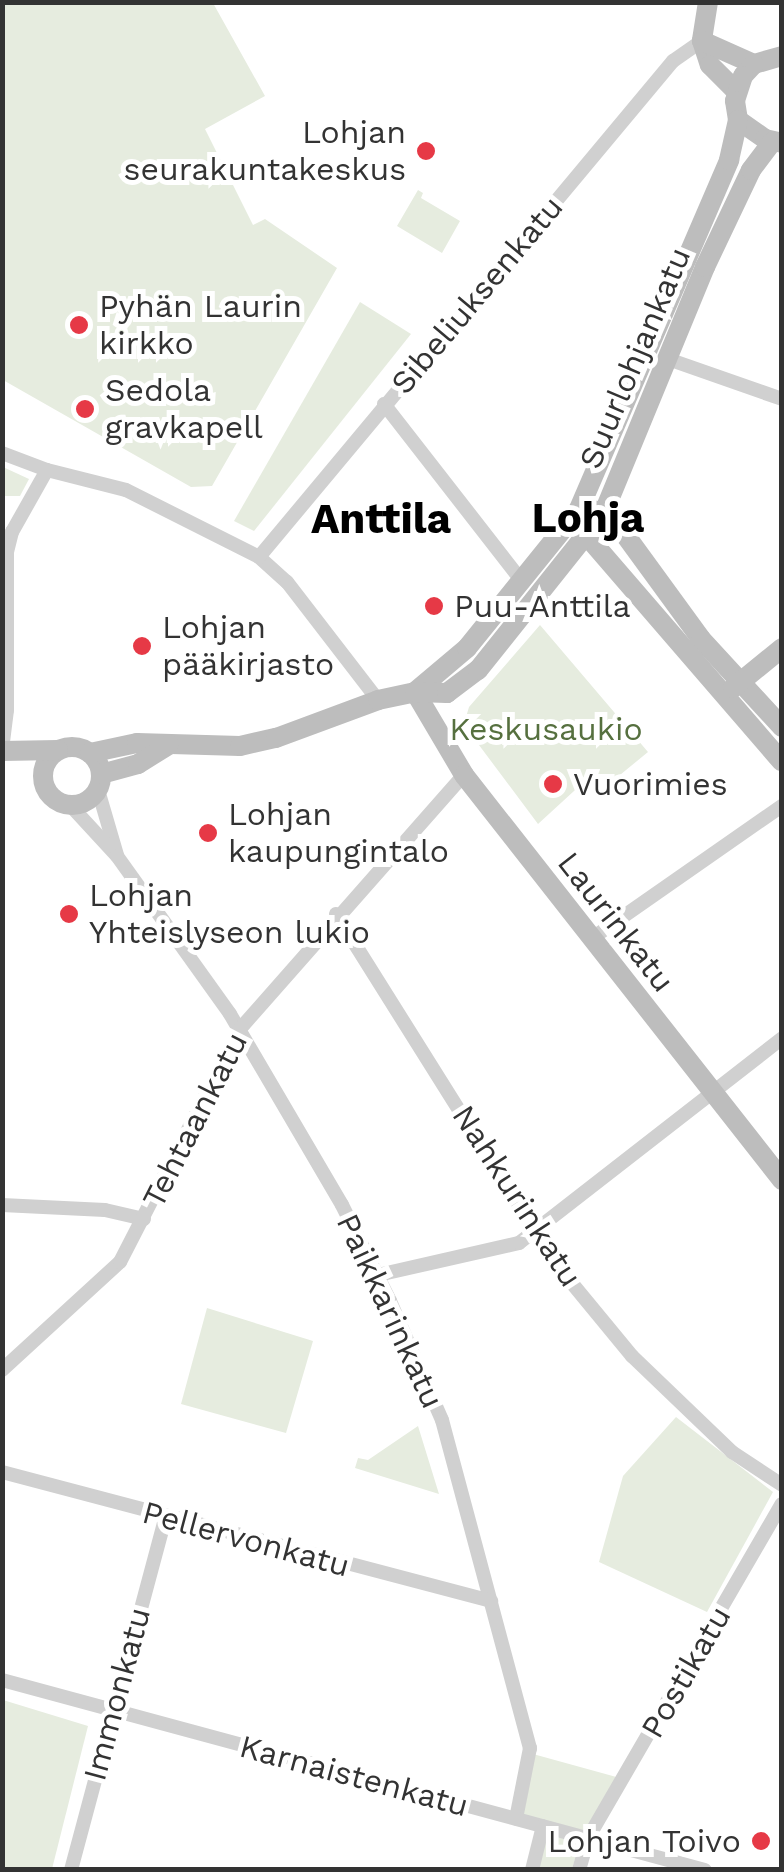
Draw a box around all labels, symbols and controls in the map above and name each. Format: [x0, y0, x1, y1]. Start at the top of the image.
place label: Lohjan seurakuntakeskus [124, 114, 406, 189]
marker: Lohjan seurakuntakeskus [415, 140, 437, 162]
street label: Sibeliuksenkatu [383, 188, 571, 402]
street label: Suurlohjankatu [571, 242, 699, 474]
place label: Pyhän Laurin kirkko [99, 288, 302, 363]
marker: Pyhän Laurin kirkko [68, 314, 90, 336]
place label: Sedola gravkapell [105, 372, 263, 447]
marker: Sedola gravkapell [74, 398, 96, 420]
district label: Lohja [532, 493, 644, 543]
district label: Anttila [311, 494, 451, 544]
place label: Puu-Anttila [454, 587, 631, 625]
marker: Puu-Anttila [423, 595, 445, 617]
place label: Lohjan pääkirjasto [162, 609, 334, 684]
marker: Lohjan pääkirjasto [131, 635, 153, 657]
park label: Keskusaukio [449, 710, 643, 748]
place label: Vuorimies [573, 765, 727, 803]
marker: Vuorimies [542, 773, 564, 795]
place label: Lohjan kaupungintalo [228, 796, 449, 871]
marker: Lohjan kaupungintalo [197, 822, 219, 844]
street label: Laurinkatu [550, 844, 682, 1000]
place label: Lohjan Yhteislyseon lukio [89, 877, 370, 952]
marker: Lohjan Yhteislyseon lukio [58, 903, 80, 925]
street label: Tehtaankatu [134, 1026, 256, 1214]
street label: Nahkurinkatu [444, 1098, 590, 1294]
street label: Paikkarinkatu [328, 1208, 452, 1414]
street label: Pellervonkatu [138, 1493, 354, 1585]
street label: Postikatu [633, 1599, 739, 1745]
street label: Immonkatu [75, 1603, 159, 1785]
street label: Karnaistenkatu [235, 1727, 473, 1825]
place label: Lohjan Toivo [547, 1822, 741, 1860]
marker: Lohjan Toivo [750, 1830, 772, 1852]

